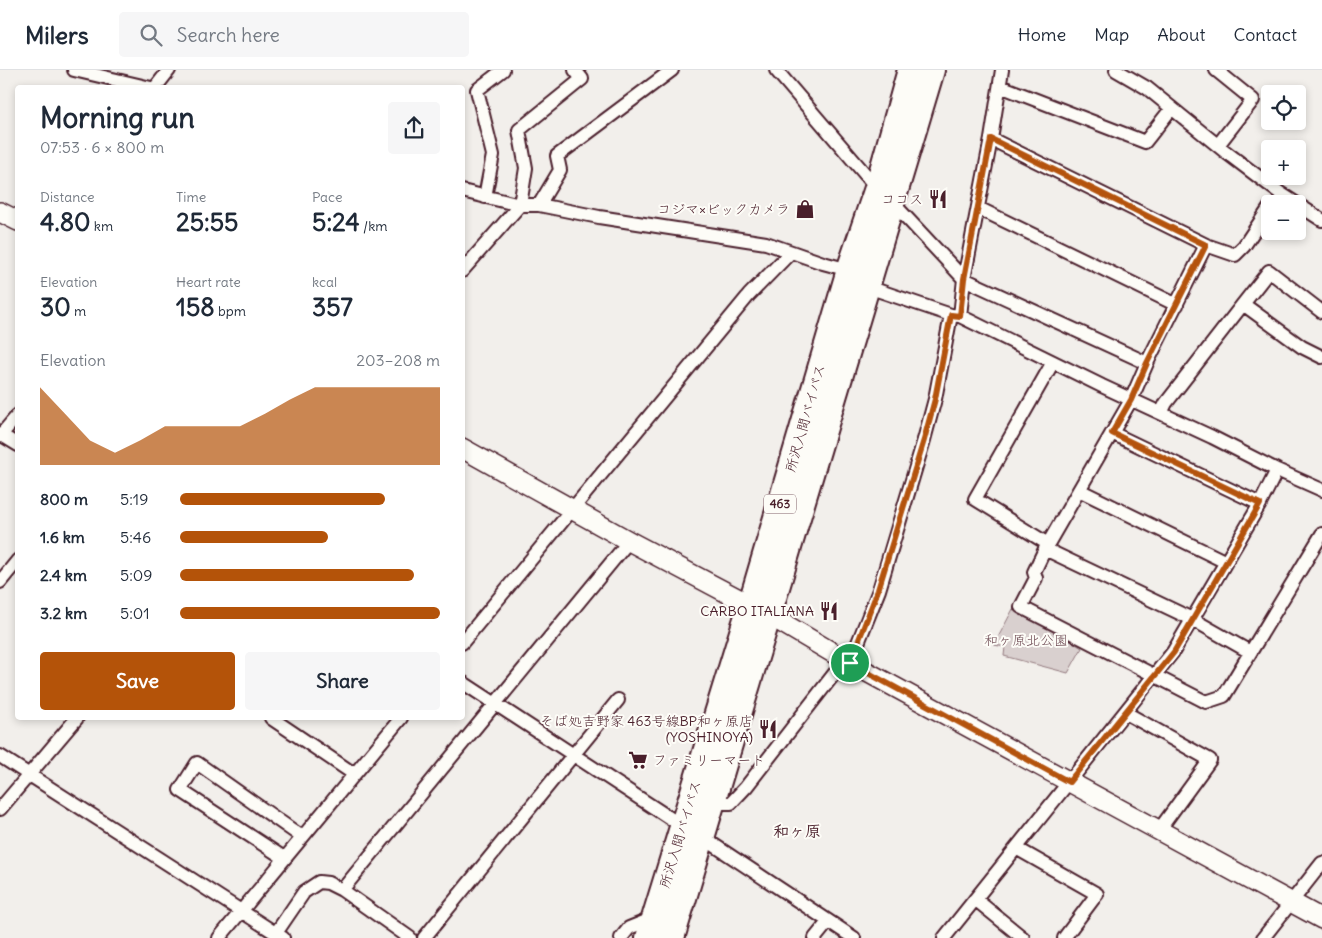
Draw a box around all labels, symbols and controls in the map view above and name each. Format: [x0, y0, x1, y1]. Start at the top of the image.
search box [119, 12, 469, 57]
text: Milers [25, 20, 89, 50]
icon: search [137, 21, 165, 49]
text: Search here [177, 23, 280, 47]
text: Home [1018, 23, 1066, 46]
text: Map [1094, 23, 1129, 46]
text: About [1157, 23, 1205, 46]
text: Contact [1233, 23, 1297, 46]
map controls [1261, 85, 1306, 240]
button: locate [1261, 85, 1306, 130]
text: Morning run [40, 100, 195, 136]
button: share [388, 102, 440, 154]
text: 07:53 · 6 × 800 m [40, 137, 164, 157]
button: + [1261, 140, 1306, 185]
text: Distance [40, 188, 95, 206]
text: Time [176, 188, 206, 206]
text: Pace [312, 188, 342, 206]
restaurant icon: ココス [927, 188, 949, 210]
place label: ココス [881, 190, 923, 208]
button: − [1261, 195, 1306, 240]
shop icon: コジマ×ビックカメラ [794, 198, 816, 220]
place label: コジマ×ビックカメラ [657, 200, 790, 218]
text: 4.80 [40, 206, 90, 238]
text: 25:55 [176, 206, 238, 238]
text: 5:24 [312, 206, 360, 238]
text: km [90, 217, 113, 235]
text: /km [360, 217, 388, 235]
text: Elevation [40, 273, 97, 291]
text: Heart rate [176, 273, 241, 291]
text: kcal [312, 273, 337, 291]
text: 30 [40, 291, 71, 323]
text: 158 [176, 291, 215, 323]
text: 357 [312, 291, 353, 323]
text: m [71, 302, 86, 320]
text: bpm [215, 302, 246, 320]
text: Elevation [40, 350, 106, 370]
text: 203–208 m [356, 350, 440, 370]
street label: 所沢入間バイパス [781, 362, 829, 474]
text: 800 m [40, 489, 88, 509]
text: 5:19 [120, 489, 148, 509]
road number: 463 [764, 494, 796, 514]
text: 1.6 km [40, 527, 85, 547]
text: 5:46 [120, 527, 151, 547]
text: 2.4 km [40, 565, 87, 585]
text: 5:09 [120, 565, 153, 585]
restaurant icon: CARBO ITALIANA [818, 600, 840, 622]
place label: CARBO ITALIANA [700, 602, 814, 620]
text: 3.2 km [40, 603, 87, 623]
text: 5:01 [120, 603, 150, 623]
park label: 和ヶ原北公園 [984, 631, 1068, 649]
pin [829, 642, 871, 684]
icon: arrive [836, 649, 864, 677]
button: Save [40, 652, 235, 710]
button: Share [245, 652, 440, 710]
place label: そば処吉野家 463号線BP和ヶ原店 (YOSHINOYA) [540, 712, 753, 746]
restaurant icon: そば処吉野家 463号線BP和ヶ原店 (YOSHINOYA) [757, 718, 779, 740]
supermarket icon: ファミリーマート [627, 749, 649, 771]
place label: ファミリーマート [653, 751, 765, 769]
street label: 所沢入間バイパス [655, 778, 705, 890]
district label: 和ヶ原 [773, 821, 821, 841]

